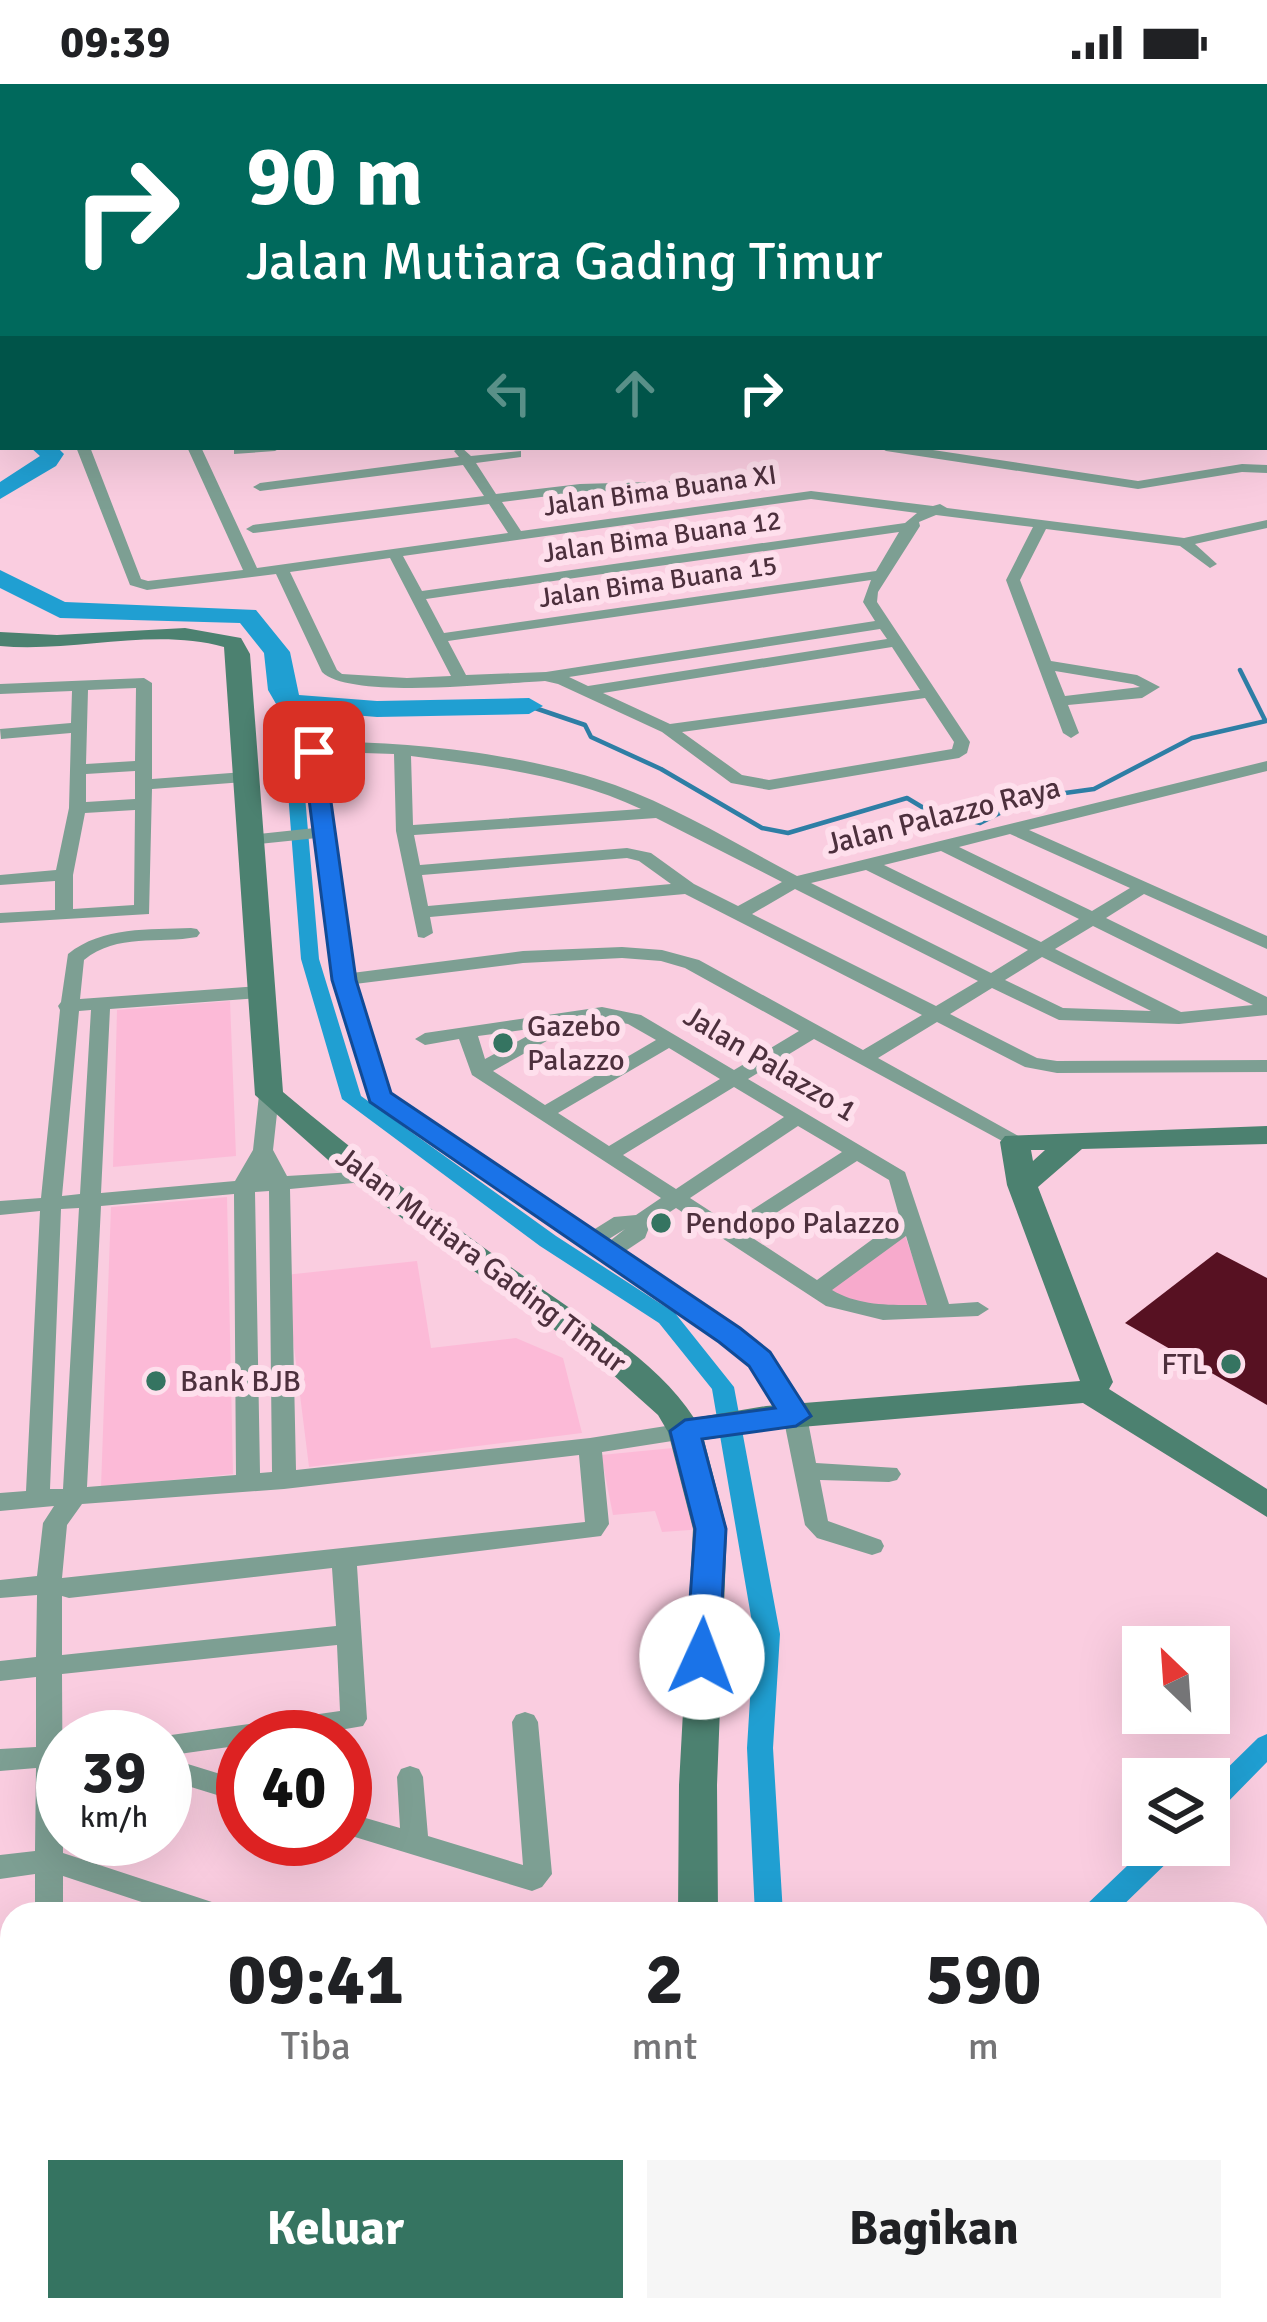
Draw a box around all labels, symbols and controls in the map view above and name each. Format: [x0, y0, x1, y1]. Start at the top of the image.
text: 09:39 [60, 15, 170, 70]
text: 90 m [246, 125, 423, 229]
icon: right [48, 132, 204, 288]
text: Jalan Mutiara Gading Timur [246, 228, 883, 295]
icon: left [476, 360, 542, 426]
icon: ahead [602, 360, 668, 426]
icon: right [728, 360, 794, 426]
street label: Jalan Bima Buana XI [541, 458, 779, 524]
street label: Jalan Bima Buana 12 [541, 504, 783, 570]
street label: Jalan Bima Buana 15 [537, 549, 779, 615]
pin [263, 701, 365, 803]
icon: arrive [281, 719, 347, 785]
street label: Jalan Palazzo Raya [822, 769, 1064, 863]
street label: Jalan Palazzo 1 [677, 998, 863, 1130]
place label: Gazebo Palazzo [527, 1008, 625, 1079]
marker: Gazebo Palazzo [490, 1030, 516, 1056]
street label: Jalan Mutiara Gading Timur [329, 1139, 633, 1381]
place label: Pendopo Palazzo [685, 1205, 900, 1242]
marker: Pendopo Palazzo [648, 1210, 674, 1236]
place label: FTL [1161, 1346, 1207, 1383]
marker: FTL [1218, 1351, 1244, 1377]
place label: Bank BJB [180, 1363, 301, 1400]
marker: Bank BJB [143, 1368, 169, 1394]
position arrow [639, 1594, 765, 1720]
north arrow [1122, 1626, 1230, 1734]
map controls [1122, 1626, 1230, 1866]
speed limit sign: 40 [216, 1710, 372, 1866]
text: 39 [82, 1736, 146, 1810]
button: layers [1122, 1758, 1230, 1866]
text: km/h [80, 1799, 148, 1836]
text: 09:41 [227, 1935, 404, 2024]
text: 2 [645, 1935, 684, 2024]
text: 590 [925, 1935, 1042, 2024]
text: Tiba [281, 2022, 351, 2070]
text: mnt [632, 2022, 698, 2070]
text: m [968, 2022, 999, 2070]
button: Keluar [48, 2160, 623, 2298]
button: Bagikan [647, 2160, 1221, 2298]

